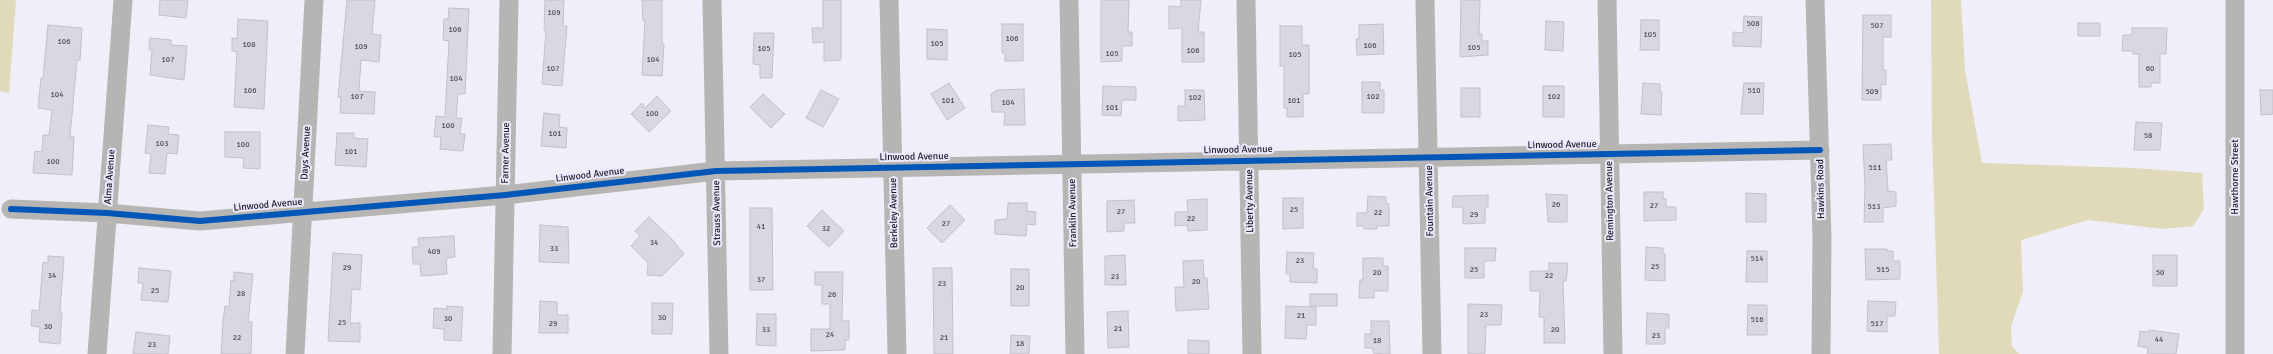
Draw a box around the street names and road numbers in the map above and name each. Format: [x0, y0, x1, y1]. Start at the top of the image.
street label: Farner Avenue [499, 122, 513, 184]
street label: Days Avenue [299, 126, 313, 180]
street label: Linwood Avenue [1527, 138, 1597, 152]
street label: Hawthorne Street [2229, 139, 2241, 215]
street label: Linwood Avenue [1203, 143, 1273, 157]
street label: Alma Avenue [102, 149, 118, 205]
street label: Linwood Avenue [879, 150, 949, 164]
street label: Hawkins Road [1814, 159, 1828, 219]
street label: Remington Avenue [1603, 161, 1617, 241]
street label: Linwood Avenue [555, 165, 625, 185]
street label: Fountain Avenue [1423, 165, 1437, 237]
street label: Liberty Avenue [1243, 169, 1257, 233]
street label: Berkeley Avenue [887, 178, 901, 248]
street label: Franklin Avenue [1066, 179, 1080, 247]
street label: Strauss Avenue [710, 180, 724, 246]
street label: Linwood Avenue [233, 196, 303, 214]

